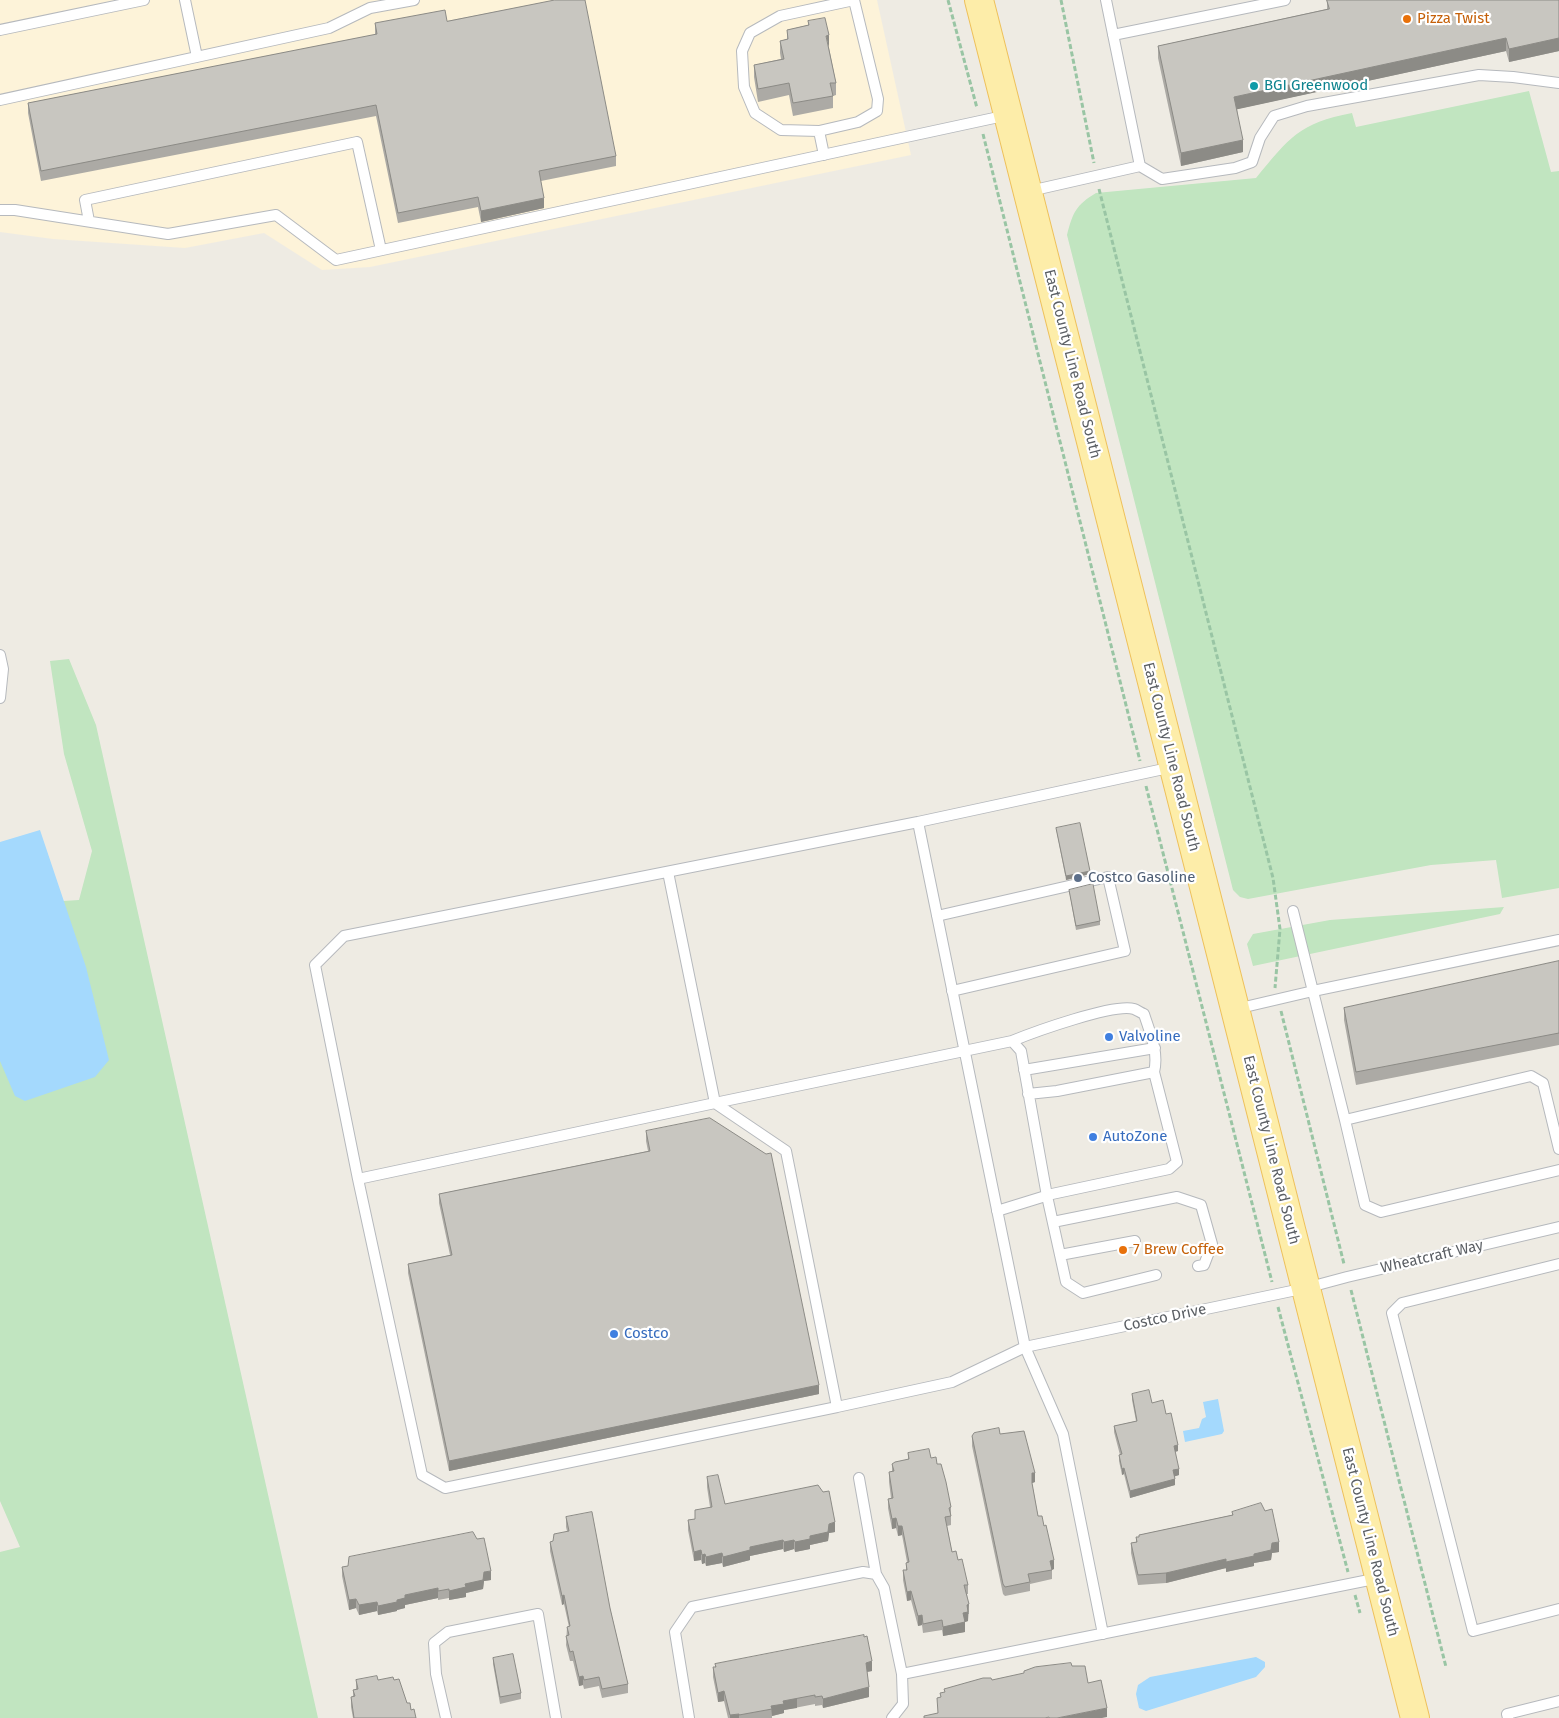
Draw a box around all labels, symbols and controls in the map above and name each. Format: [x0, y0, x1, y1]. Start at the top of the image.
place label: Pizza Twist [1417, 10, 1490, 28]
marker: Pizza Twist [1401, 13, 1413, 25]
place label: BGI Greenwood [1264, 77, 1368, 95]
marker: BGI Greenwood [1248, 80, 1260, 92]
street label: East County Line Road South [1040, 268, 1104, 460]
street label: East County Line Road South [1139, 661, 1203, 853]
place label: Costco Gasoline [1088, 869, 1195, 887]
marker: Costco Gasoline [1072, 872, 1084, 884]
place label: Valvoline [1119, 1028, 1181, 1046]
marker: Valvoline [1103, 1031, 1115, 1043]
street label: East County Line Road South [1239, 1054, 1303, 1246]
place label: AutoZone [1103, 1128, 1167, 1146]
marker: AutoZone [1087, 1131, 1099, 1143]
street label: Wheatcraft Way [1379, 1236, 1485, 1278]
place label: 7 Brew Coffee [1133, 1241, 1224, 1259]
marker: 7 Brew Coffee [1117, 1244, 1129, 1256]
street label: Costco Drive [1122, 1300, 1208, 1336]
place label: Costco [624, 1325, 669, 1343]
marker: Costco [608, 1328, 620, 1340]
street label: East County Line Road South [1338, 1446, 1402, 1638]

